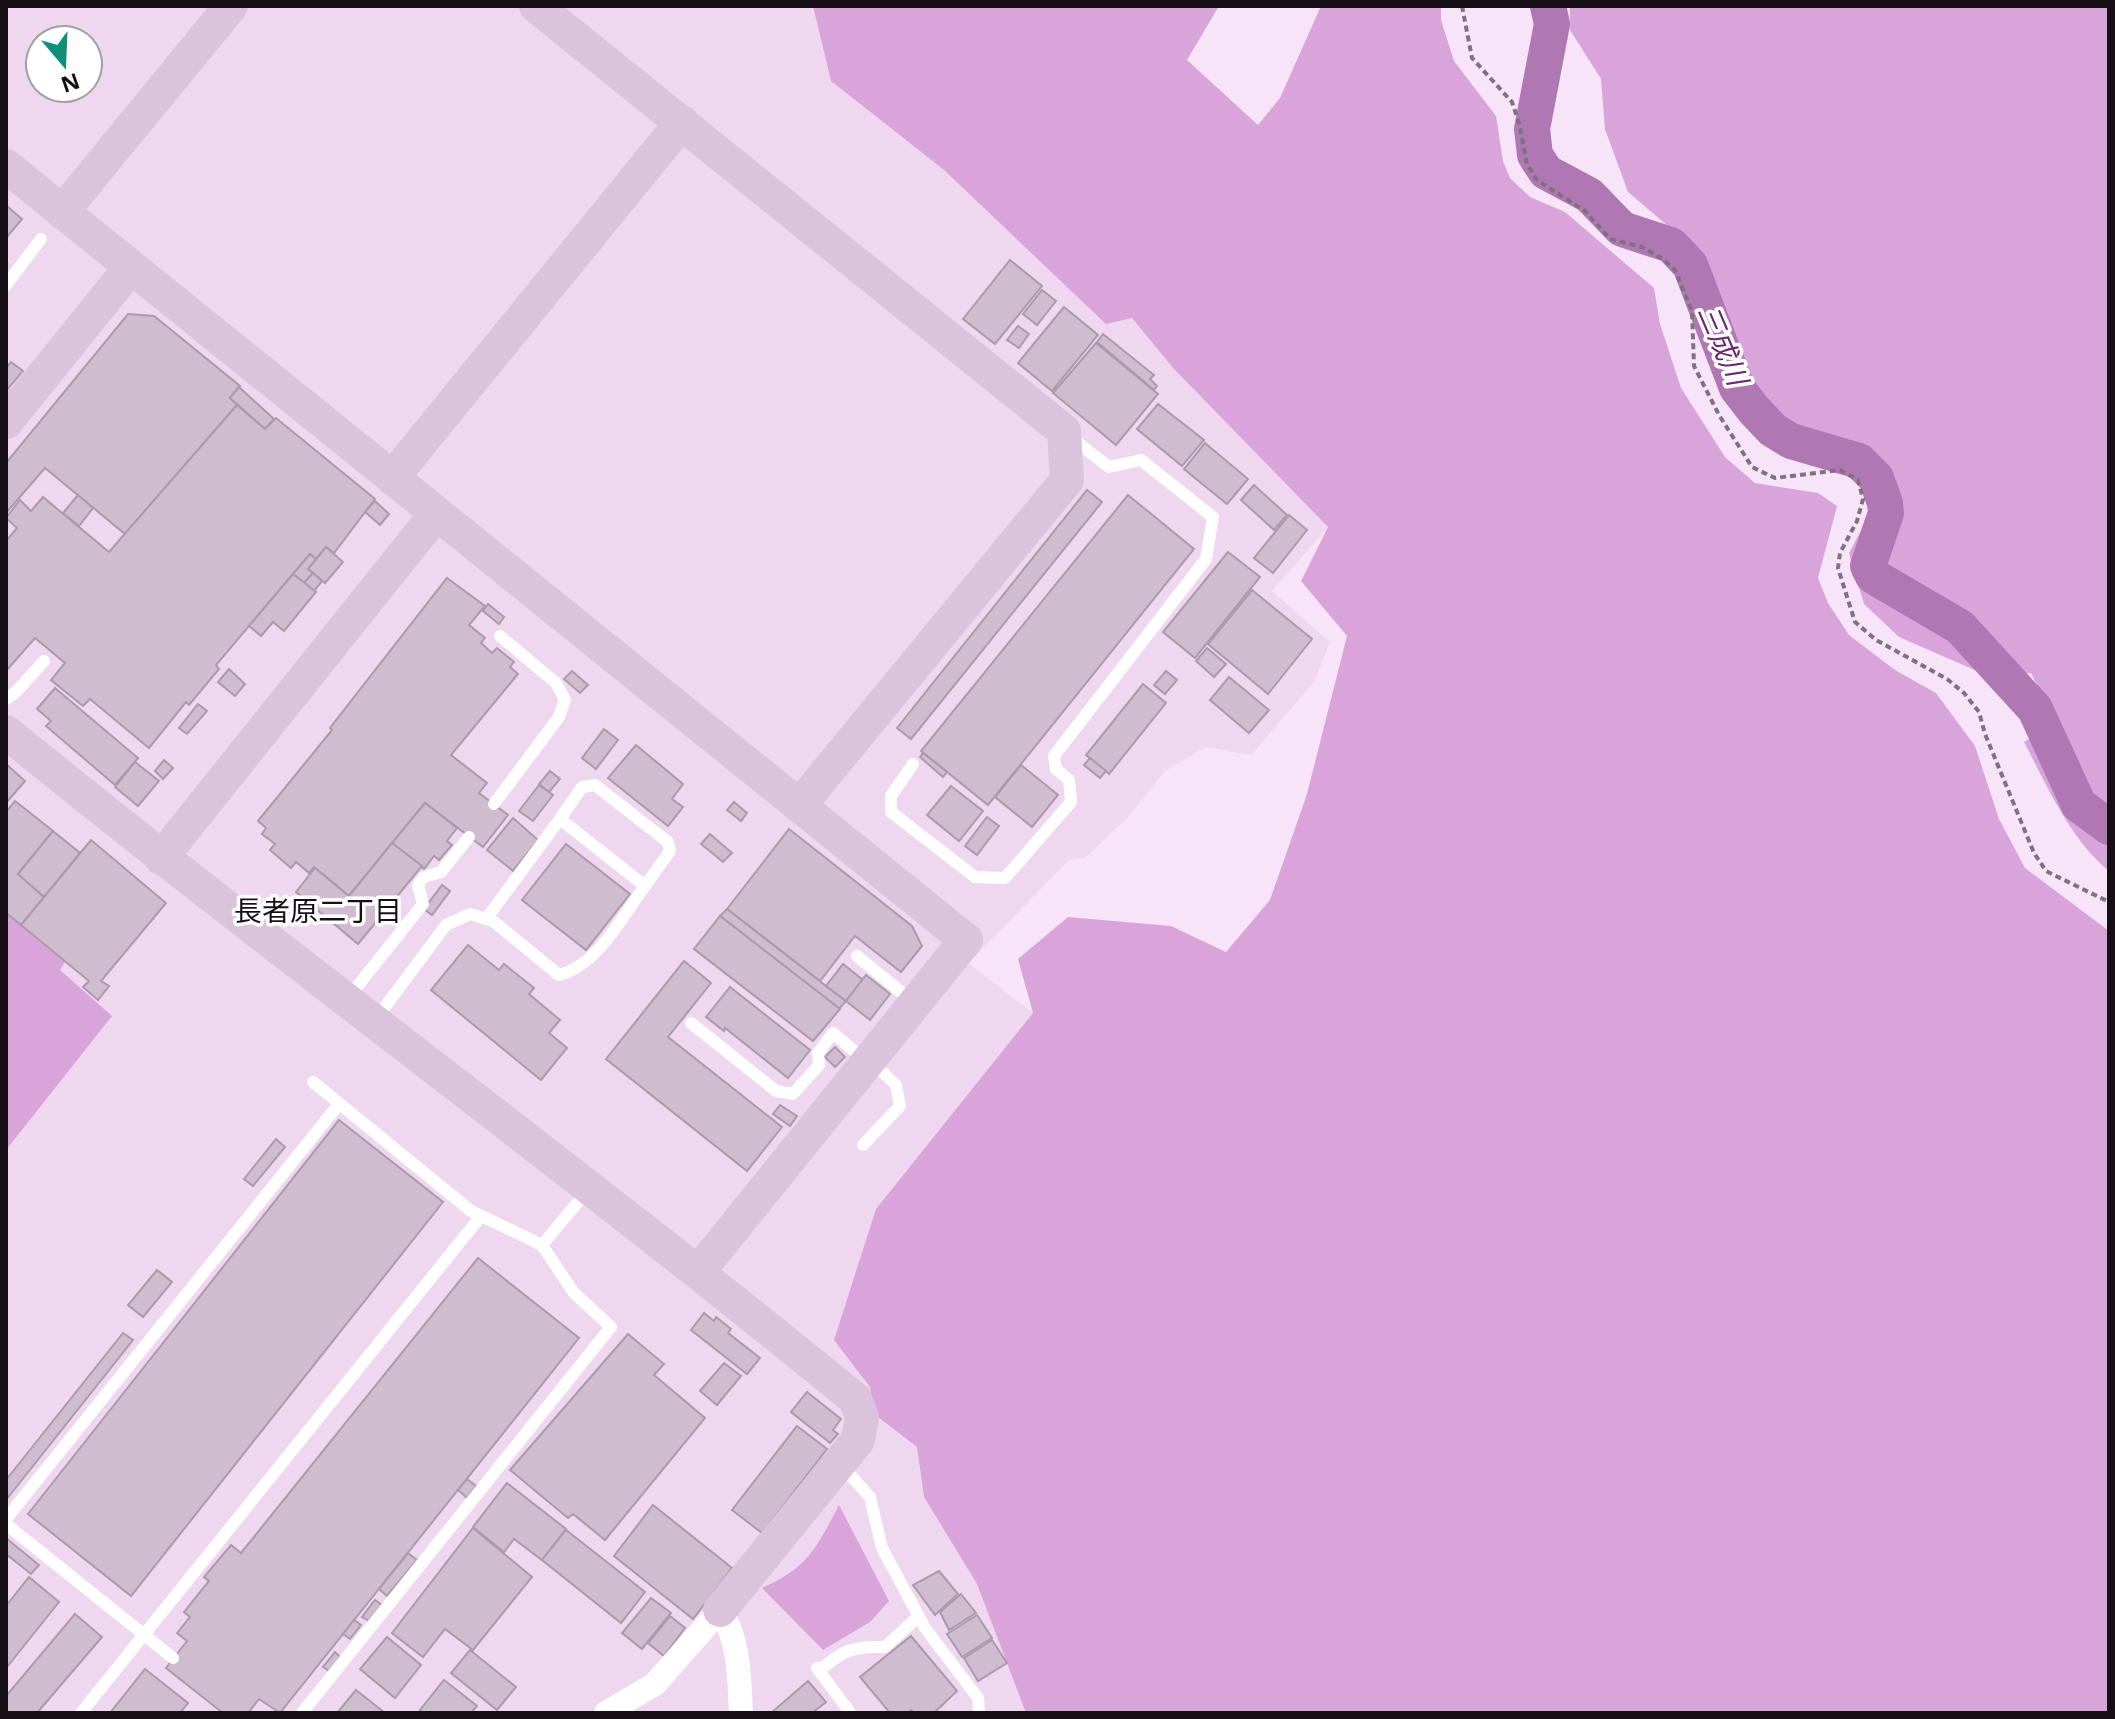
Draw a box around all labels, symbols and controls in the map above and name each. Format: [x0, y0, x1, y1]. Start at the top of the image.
north arrow [24, 24, 104, 104]
text: N [57, 67, 84, 101]
water label: 三成川 [1690, 299, 1759, 393]
district label: 長者原二丁目 [234, 891, 402, 929]

